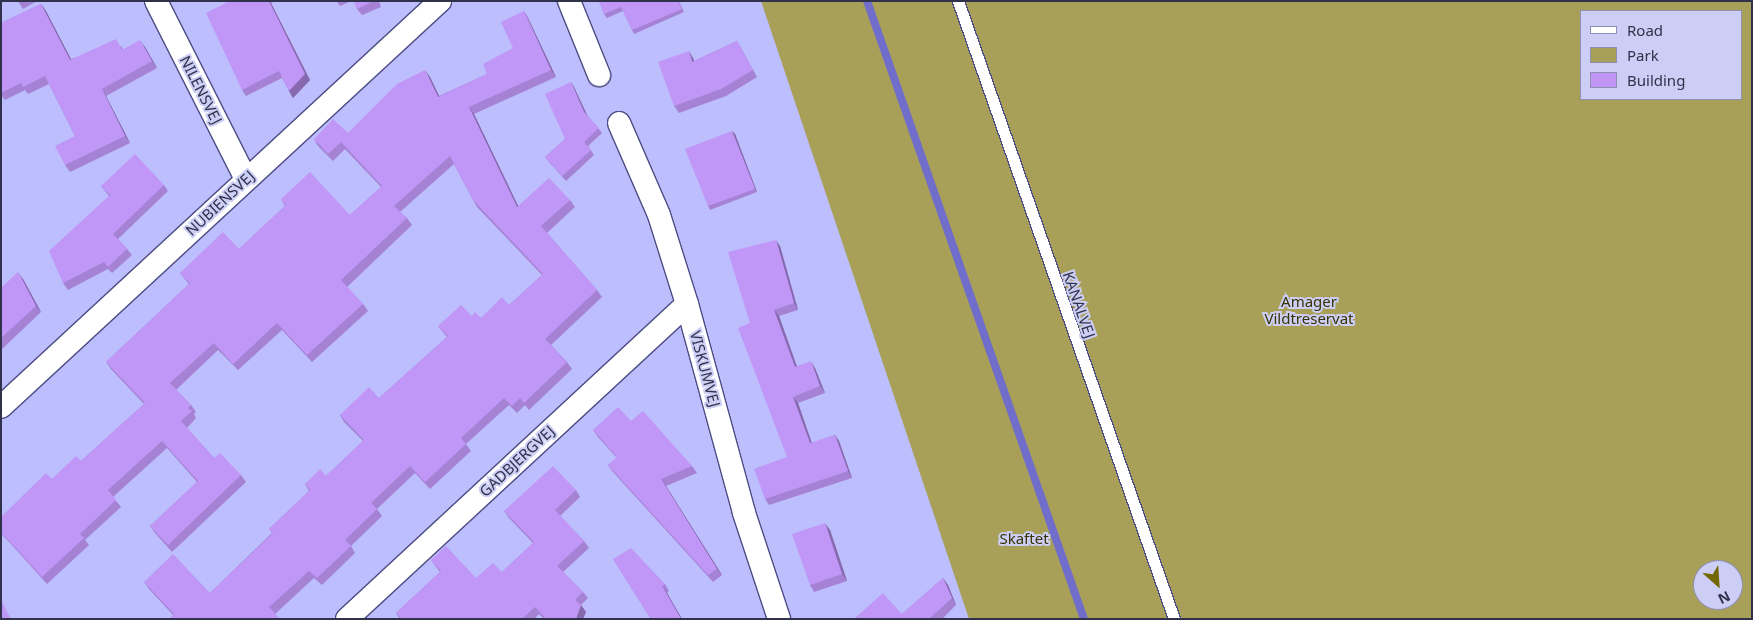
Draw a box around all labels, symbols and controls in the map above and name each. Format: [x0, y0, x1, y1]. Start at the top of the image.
legend [1580, 10, 1743, 100]
text: Road [1627, 20, 1663, 40]
text: Park [1627, 45, 1659, 65]
street label: NILENSVEJ [176, 53, 226, 127]
text: Building [1627, 70, 1685, 90]
street label: NUBIENSVEJ [182, 167, 258, 239]
street label: KANALVEJ [1059, 269, 1099, 341]
park label: Amager Vildtreservat [1264, 292, 1354, 327]
street label: VISKUMVEJ [686, 329, 724, 409]
street label: GADBJERGVEJ [476, 422, 558, 500]
park label: Skaftet [999, 530, 1049, 548]
north arrow [1693, 560, 1743, 610]
text: N [1715, 587, 1734, 609]

